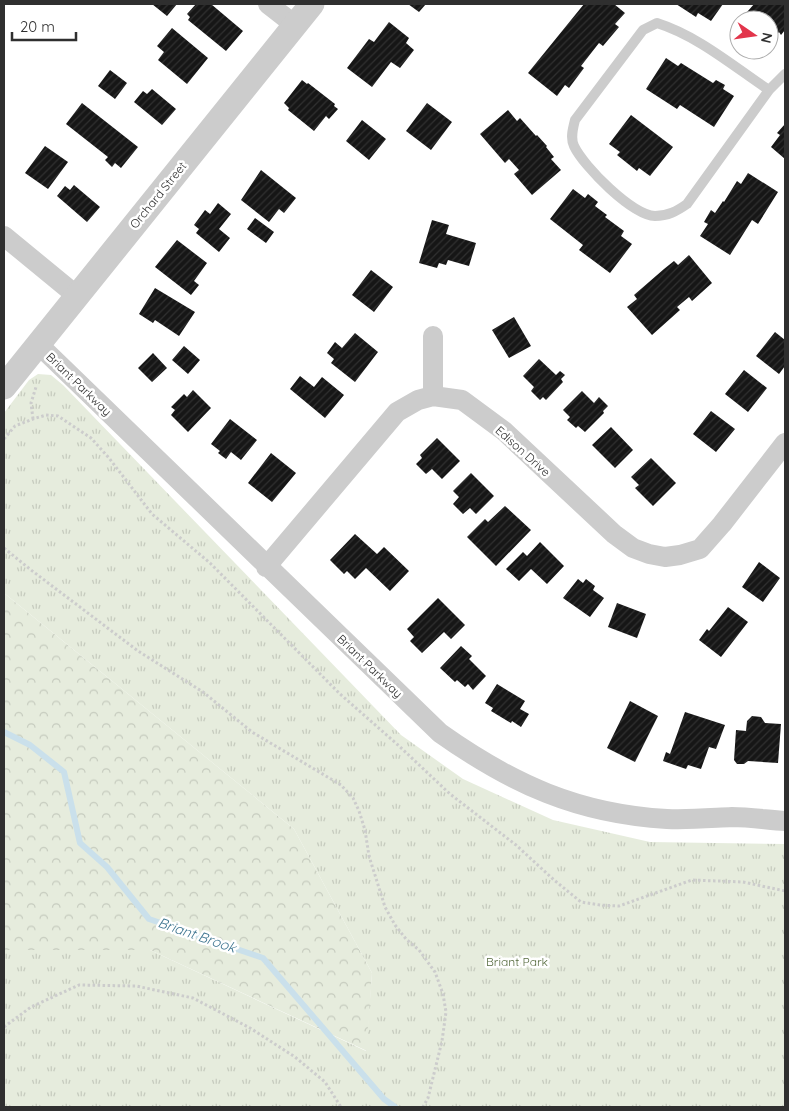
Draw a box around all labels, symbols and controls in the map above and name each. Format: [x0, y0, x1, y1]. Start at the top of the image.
scale bar [12, 10, 76, 42]
north arrow [729, 10, 779, 60]
text: 20 m [20, 17, 55, 36]
text: N [757, 31, 777, 45]
street label: Orchard Street [127, 159, 189, 231]
street label: Briant Parkway [43, 349, 115, 419]
street label: Edison Drive [492, 422, 554, 480]
street label: Briant Parkway [334, 631, 406, 701]
water label: Briant Brook [156, 913, 240, 957]
park label: Briant Park [486, 954, 548, 969]

